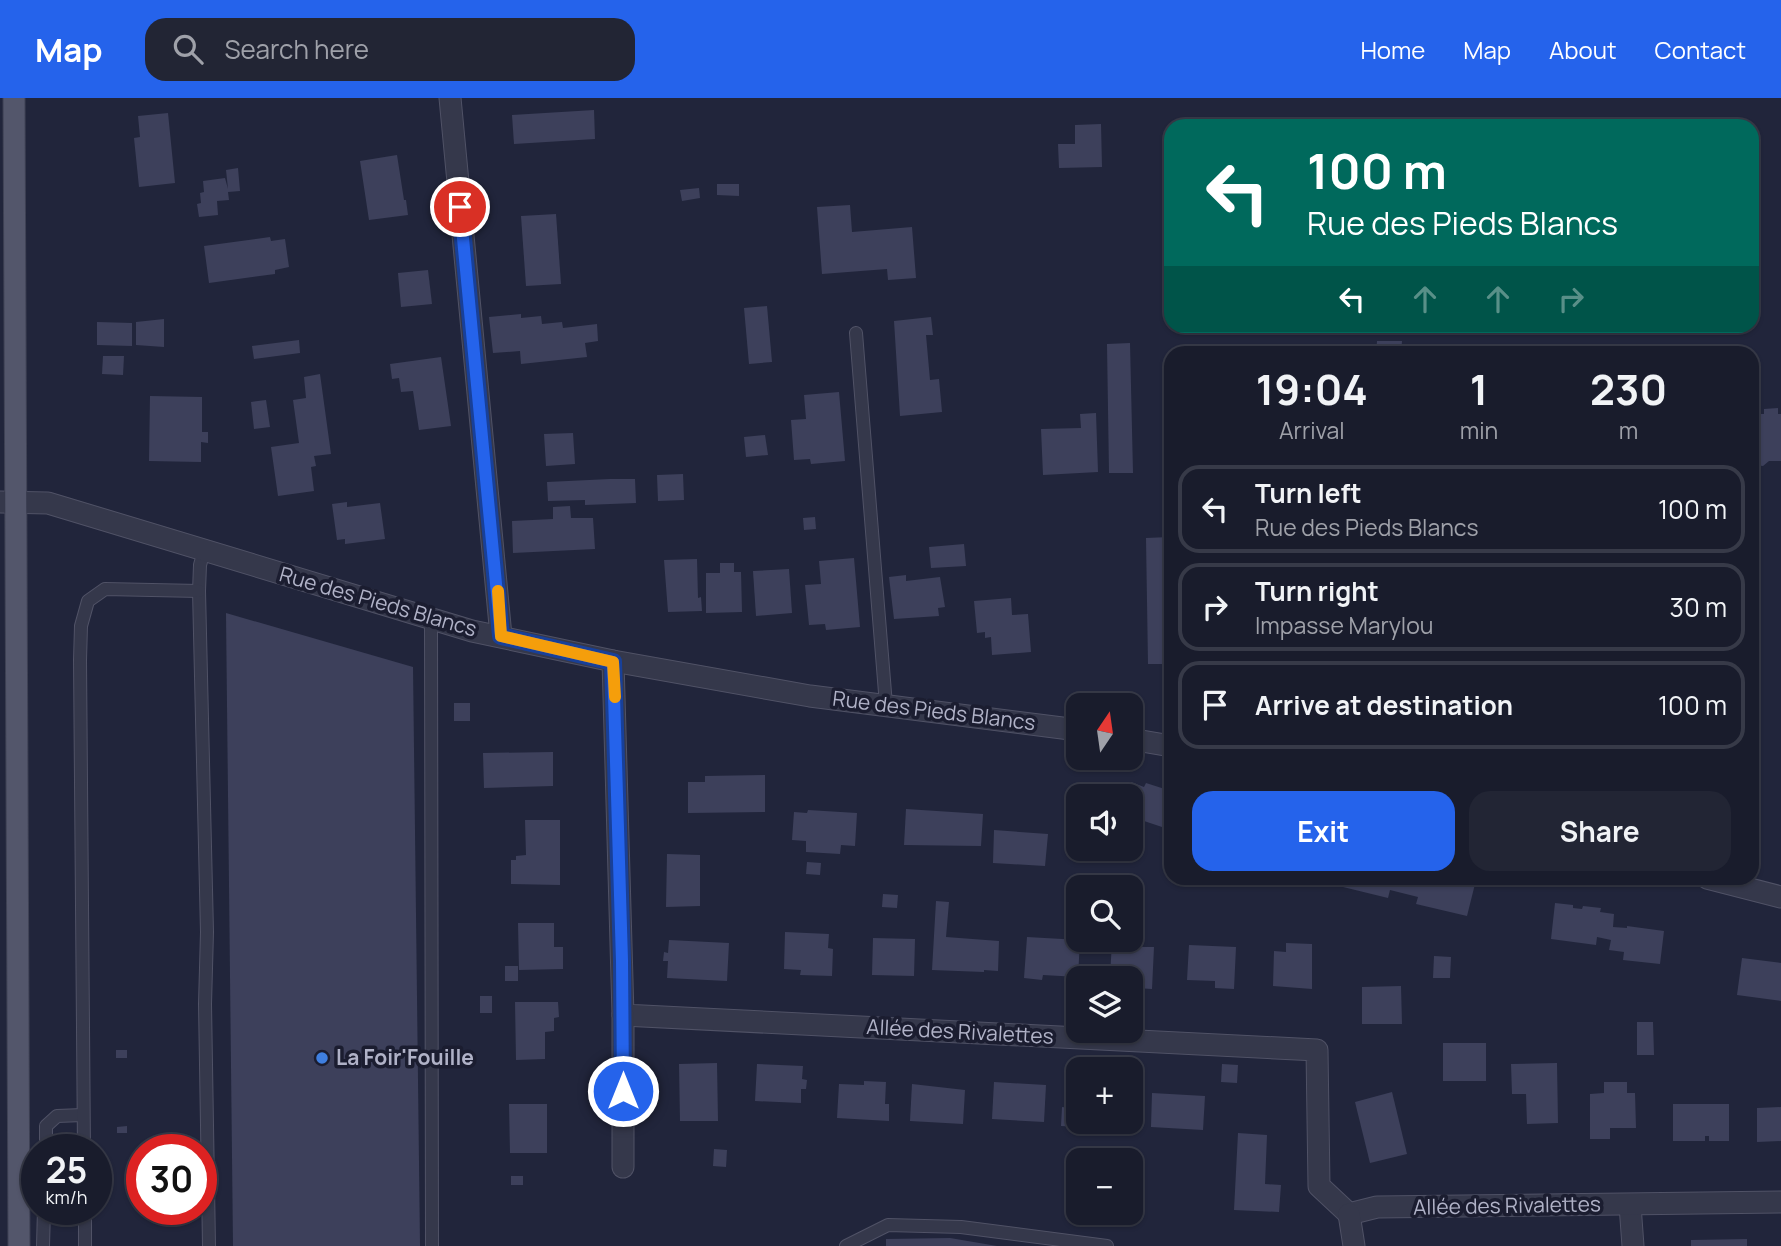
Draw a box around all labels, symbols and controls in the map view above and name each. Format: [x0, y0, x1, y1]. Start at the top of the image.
search box [145, 18, 635, 81]
text: Map [35, 27, 103, 72]
icon: search [169, 30, 207, 68]
text: Search here [225, 31, 369, 67]
text: Home [1360, 33, 1425, 66]
text: Map [1463, 33, 1511, 66]
text: About [1549, 33, 1617, 66]
text: Contact [1655, 33, 1746, 66]
text: 100 m [1307, 137, 1447, 204]
icon: left [1192, 147, 1283, 238]
pin [430, 177, 490, 237]
icon: arrive [441, 188, 479, 226]
text: Rue des Pieds Blancs [1307, 201, 1618, 245]
icon: left [1333, 280, 1371, 318]
icon: ahead [1406, 280, 1444, 318]
icon: ahead [1479, 280, 1517, 318]
icon: right [1552, 280, 1590, 318]
text: 19:04 [1256, 360, 1368, 418]
text: 1 [1470, 360, 1488, 418]
text: 230 [1590, 360, 1667, 418]
text: Arrival [1279, 414, 1345, 446]
text: min [1460, 414, 1498, 446]
text: m [1619, 414, 1638, 446]
text: Turn left [1255, 475, 1362, 511]
icon: left [1196, 490, 1234, 528]
text: 100 m [1658, 491, 1727, 527]
text: Rue des Pieds Blancs [1255, 511, 1479, 543]
street label: Rue des Pieds Blancs [276, 559, 480, 643]
text: Turn right [1255, 573, 1379, 609]
icon: right [1196, 588, 1234, 626]
text: 30 m [1670, 589, 1727, 625]
text: Impasse Marylou [1255, 609, 1433, 641]
street label: Rue des Pieds Blancs [831, 684, 1037, 736]
icon: arrive [1196, 686, 1234, 724]
text: Arrive at destination [1255, 687, 1513, 723]
text: 100 m [1658, 687, 1727, 723]
north arrow [1066, 693, 1143, 770]
map controls [1066, 693, 1143, 1225]
button: sound [1066, 784, 1143, 861]
button: Exit [1192, 791, 1455, 871]
button: Share [1469, 791, 1731, 871]
button: search [1066, 875, 1143, 952]
button: layers [1066, 966, 1143, 1043]
street label: Allée des Rivalettes [866, 1012, 1055, 1050]
place label: La Foir'Fouille [336, 1043, 474, 1071]
marker: La Foir'Fouille [314, 1050, 330, 1066]
position arrow [586, 1054, 660, 1128]
button: + [1066, 1057, 1143, 1134]
speed limit sign: 30 [126, 1134, 217, 1225]
text: 25 [46, 1146, 87, 1194]
button: − [1066, 1148, 1143, 1225]
text: km/h [46, 1185, 87, 1209]
street label: Allée des Rivalettes [1413, 1189, 1601, 1221]

